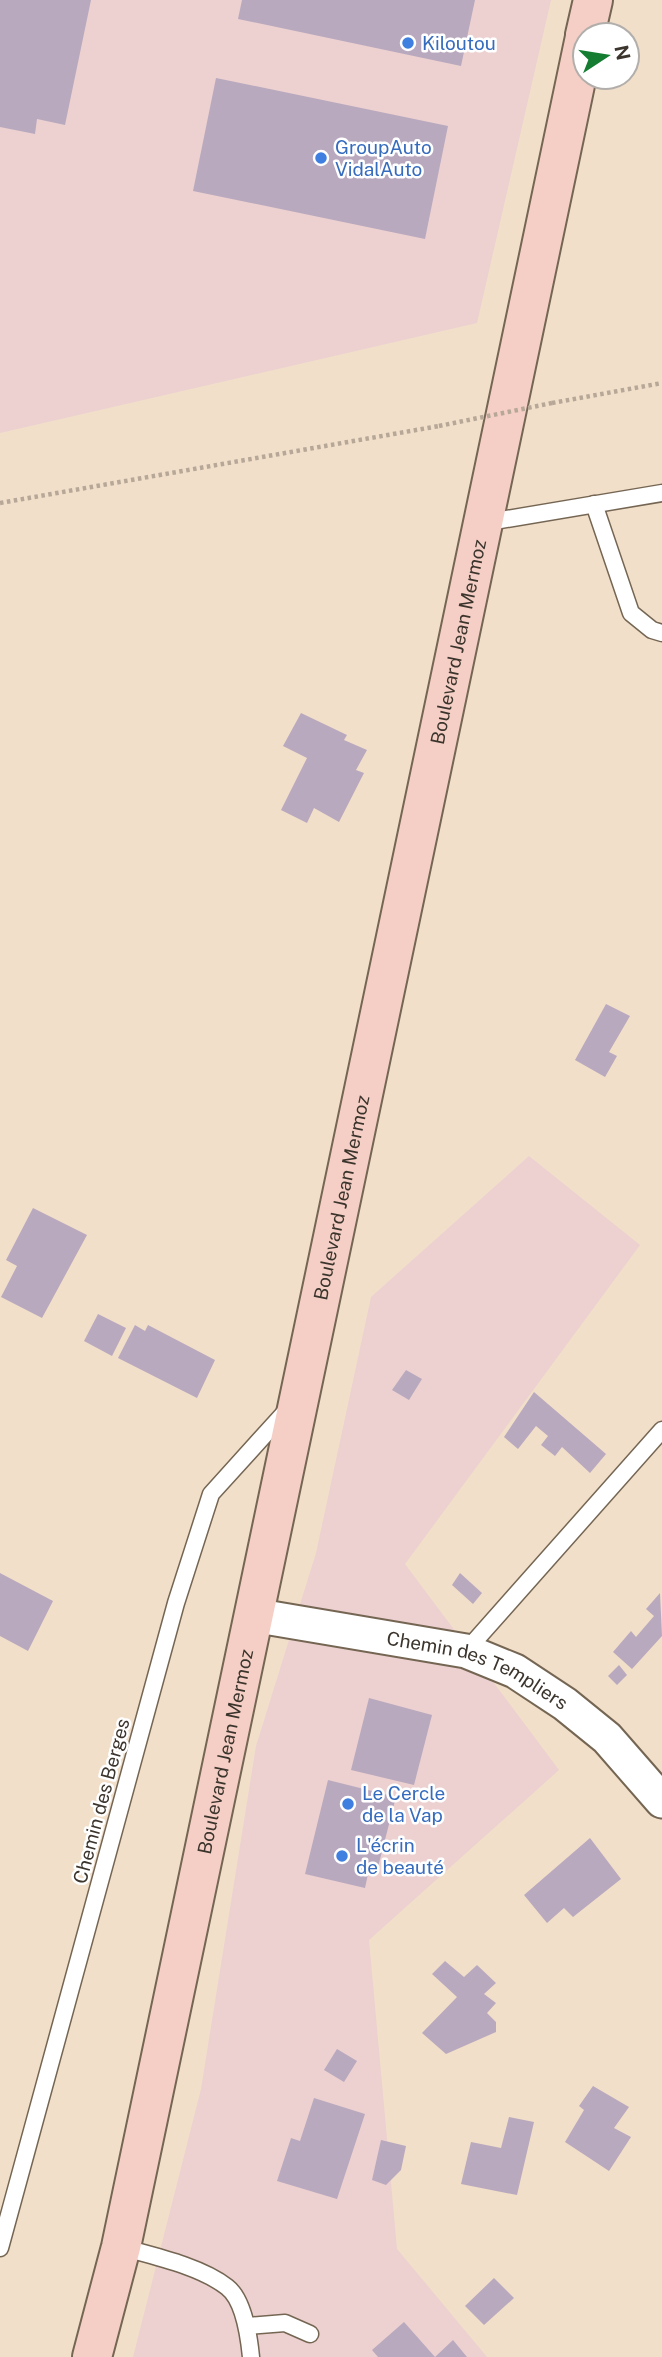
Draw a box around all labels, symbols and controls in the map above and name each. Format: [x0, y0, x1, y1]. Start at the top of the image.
north arrow [571, 21, 641, 91]
place label: Kiloutou [422, 32, 496, 54]
marker: Kiloutou [400, 35, 416, 51]
text: N [610, 43, 635, 62]
place label: GroupAuto VidalAuto [335, 136, 432, 180]
marker: GroupAuto VidalAuto [313, 150, 329, 166]
street label: Boulevard Jean Mermoz [426, 537, 490, 746]
street label: Boulevard Jean Mermoz [309, 1093, 374, 1302]
street label: Chemin des Templiers [385, 1627, 572, 1714]
street label: Boulevard Jean Mermoz [193, 1647, 257, 1856]
street label: Chemin des Berges [68, 1716, 134, 1886]
place label: Le Cercle de la Vap [362, 1782, 445, 1826]
marker: Le Cercle de la Vap [340, 1796, 356, 1812]
place label: L'écrin de beauté [356, 1834, 444, 1878]
marker: L'écrin de beauté [334, 1848, 350, 1864]

